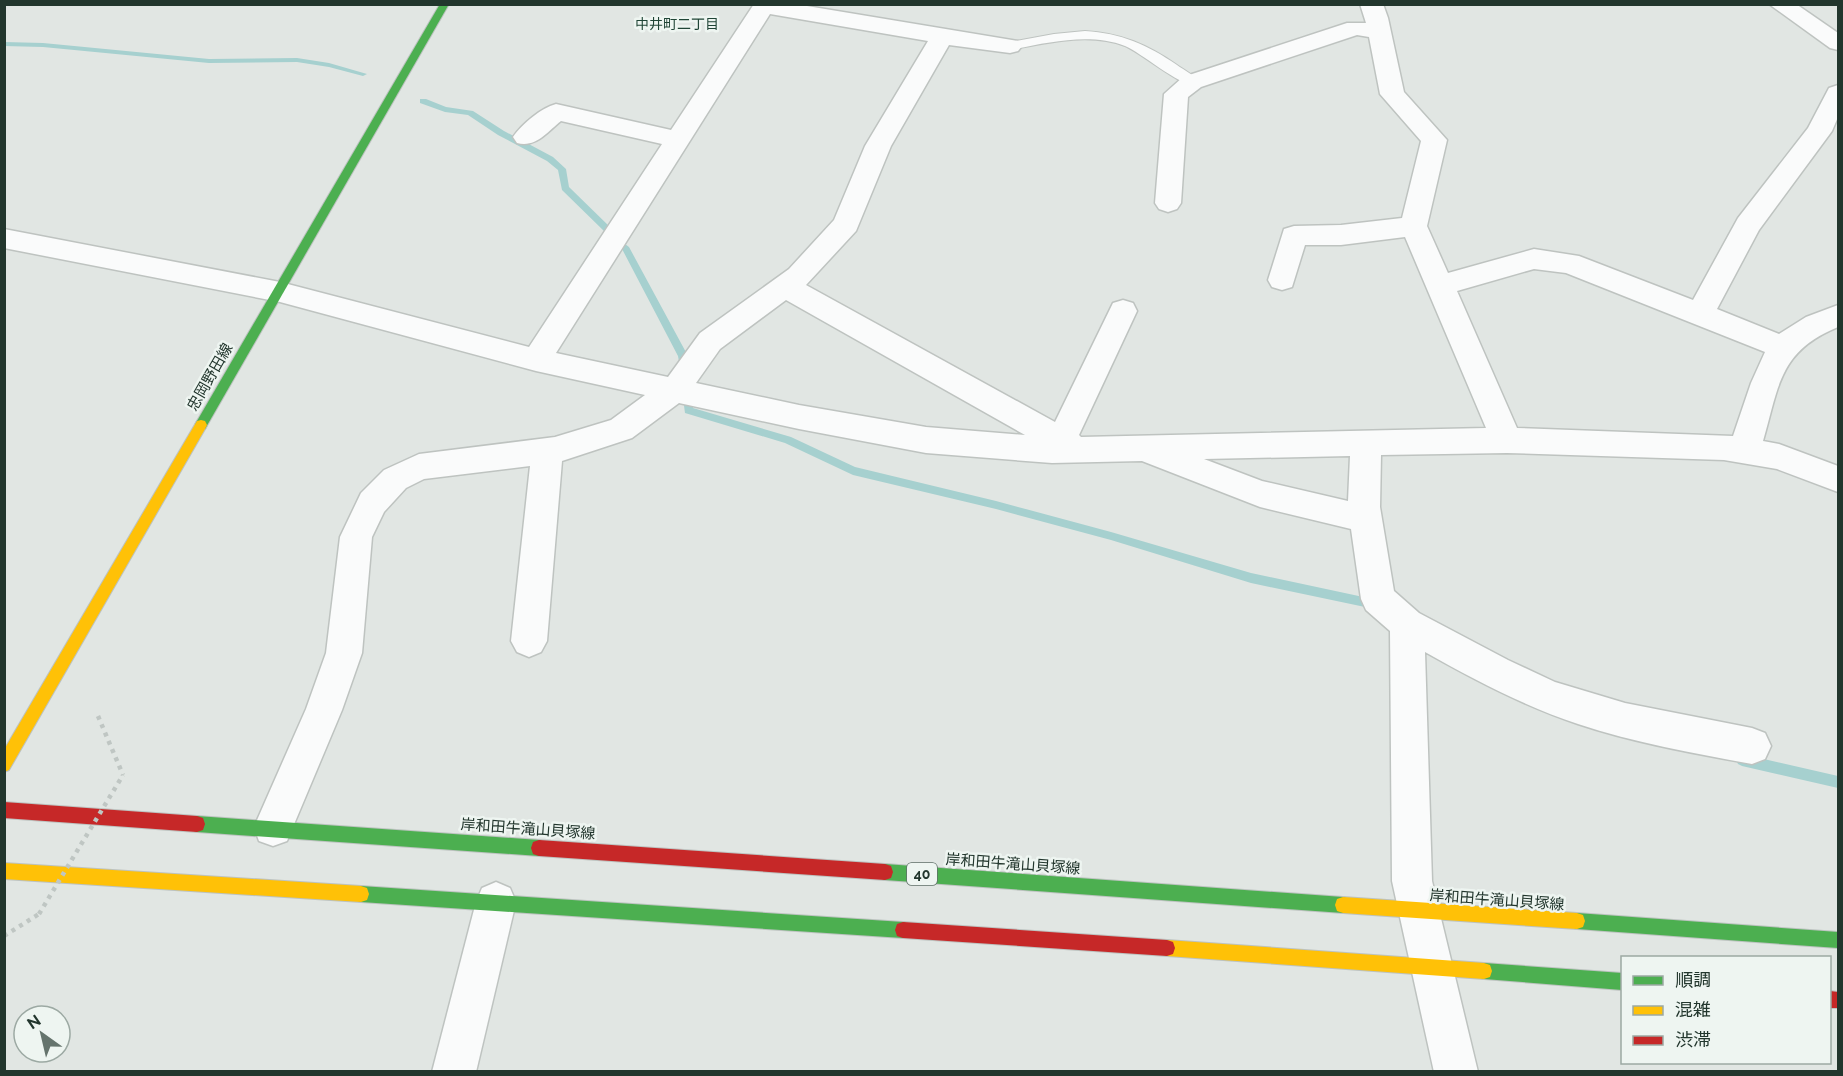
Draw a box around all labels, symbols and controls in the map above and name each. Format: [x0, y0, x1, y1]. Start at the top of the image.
district label: 中井町二丁目 [635, 16, 719, 32]
street label: 忠岡野田線 [183, 340, 237, 414]
street label: 岸和田牛滝山貝塚線 [460, 815, 596, 843]
street label: 岸和田牛滝山貝塚線 [945, 850, 1081, 878]
road number: 40 [907, 863, 937, 885]
street label: 岸和田牛滝山貝塚線 [1429, 886, 1565, 914]
legend [1621, 956, 1831, 1064]
text: 順調 [1675, 969, 1711, 990]
text: 混雑 [1675, 999, 1711, 1020]
north arrow [12, 1004, 72, 1064]
text: N [24, 1011, 44, 1033]
text: 渋滞 [1675, 1029, 1711, 1050]

